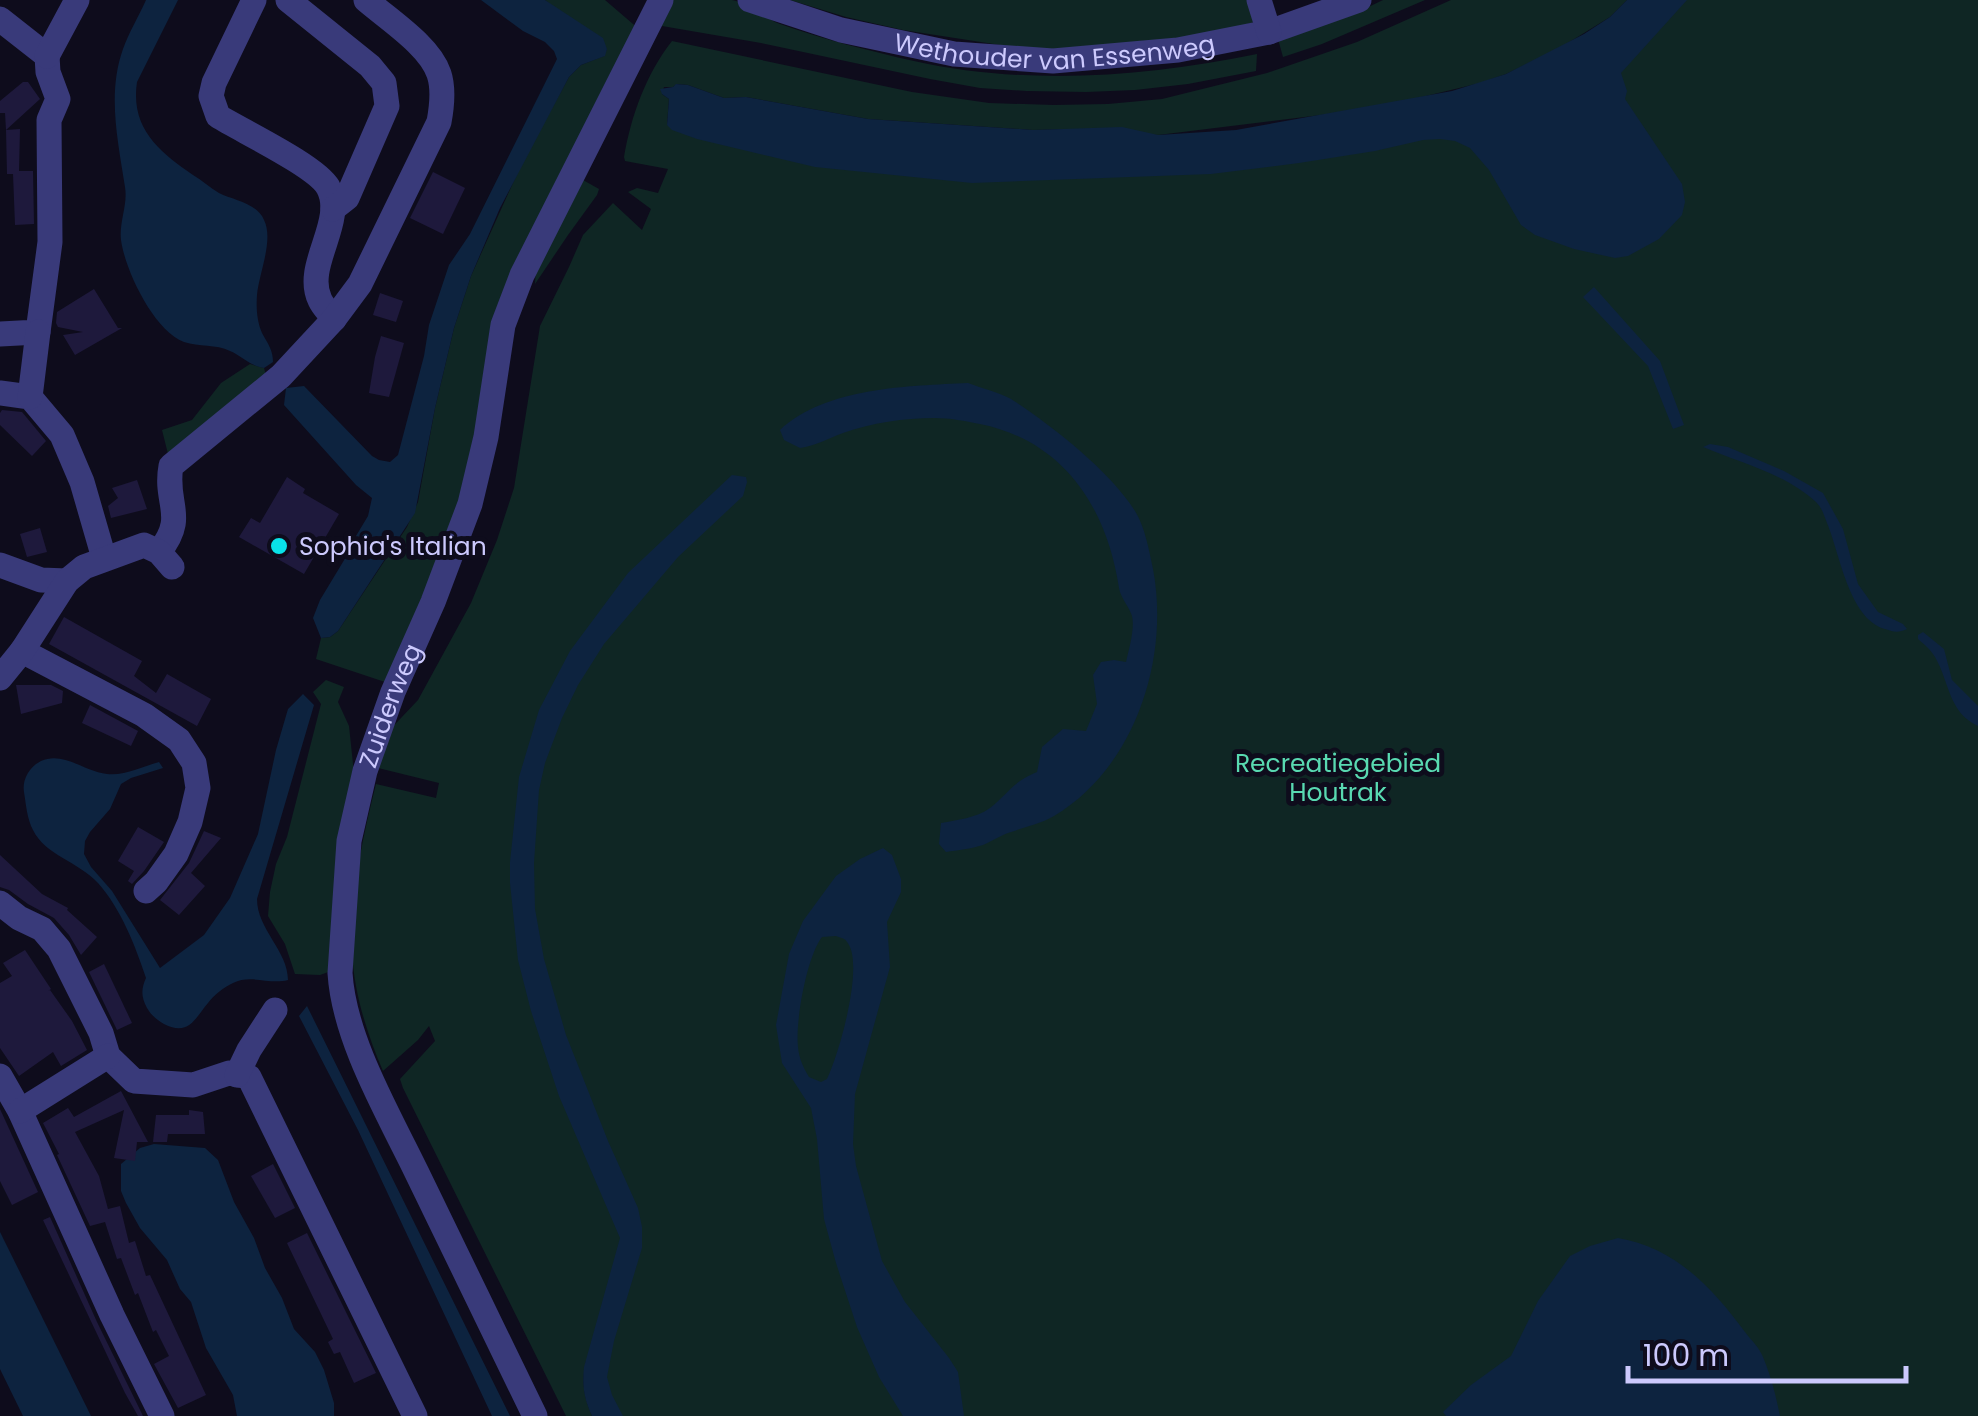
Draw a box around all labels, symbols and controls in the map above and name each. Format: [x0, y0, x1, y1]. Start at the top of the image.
street label: Wethouder van Essenweg [891, 25, 1218, 79]
place label: Sophia's Italian [299, 529, 487, 564]
marker: Sophia's Italian [268, 535, 290, 557]
street label: Zuiderweg [351, 638, 430, 772]
park label: Recreatiegebied Houtrak [1235, 746, 1441, 810]
scale bar [1628, 1321, 1906, 1383]
text: 100 m [1643, 1334, 1729, 1377]

